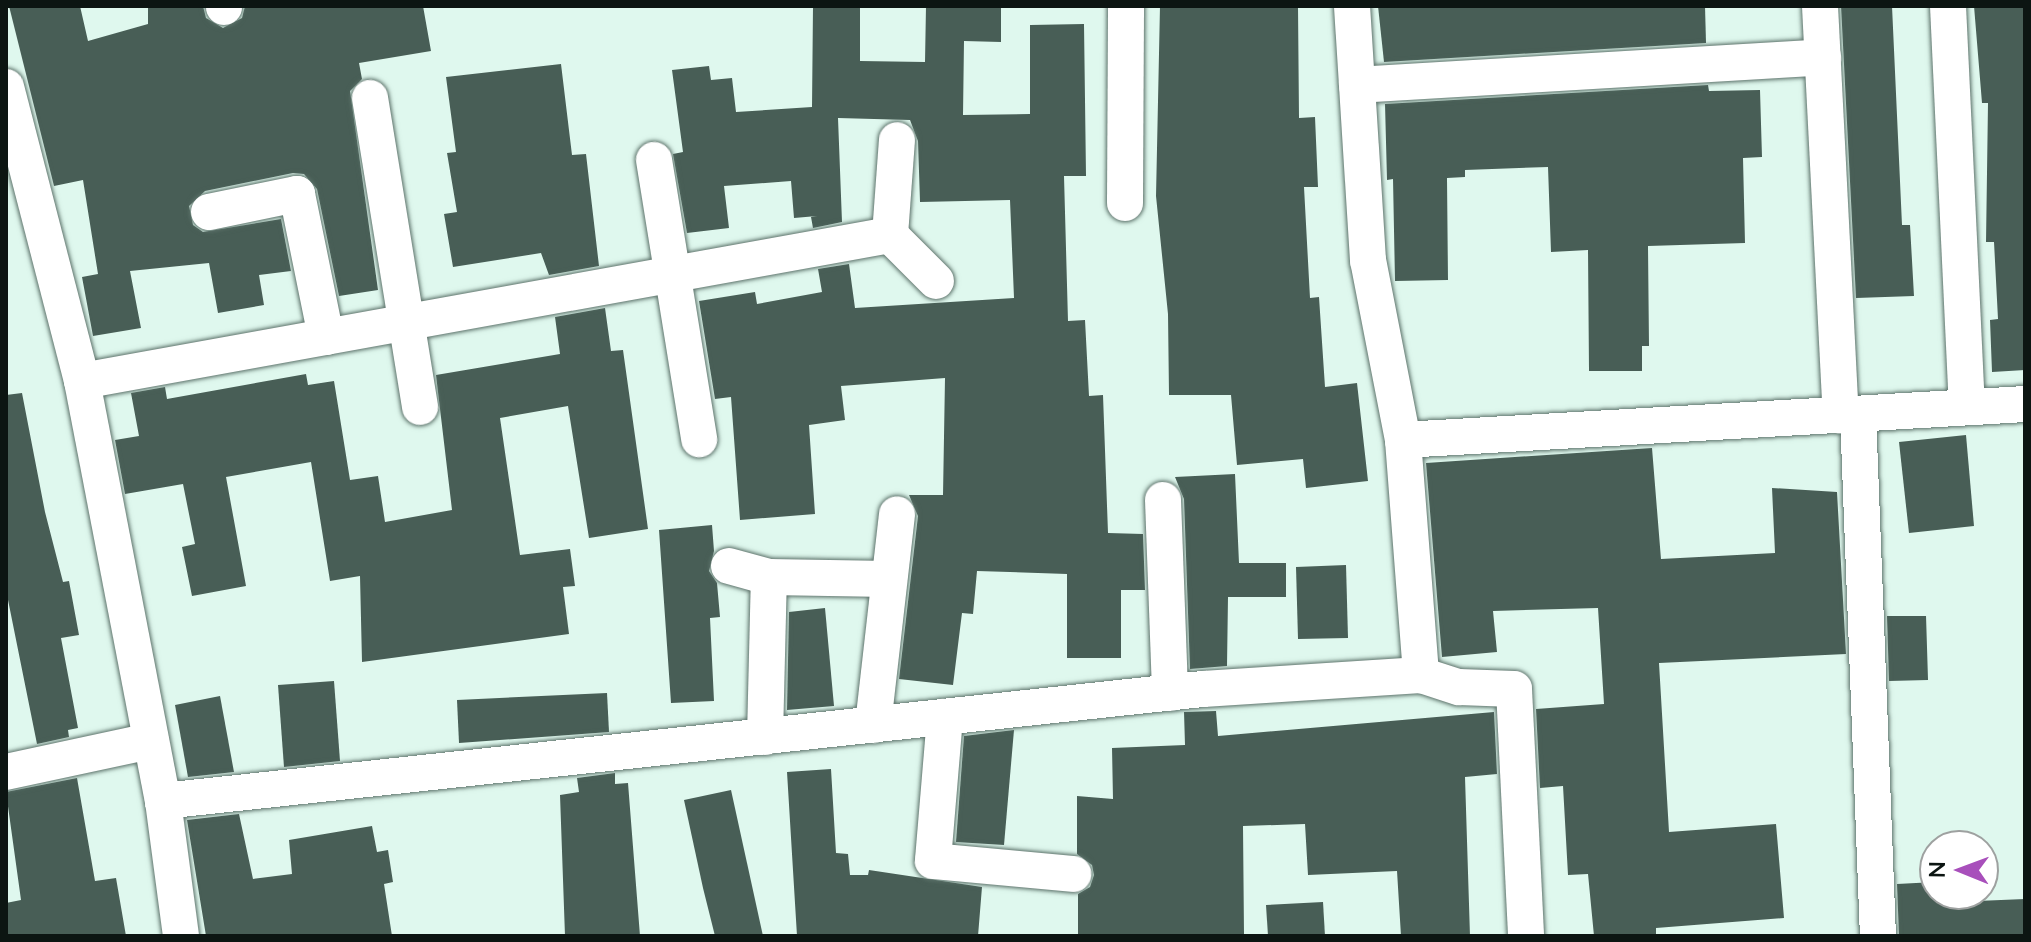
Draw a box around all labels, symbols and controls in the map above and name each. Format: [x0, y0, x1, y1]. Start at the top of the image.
north arrow [1919, 830, 1999, 910]
text: N [1923, 861, 1950, 878]

